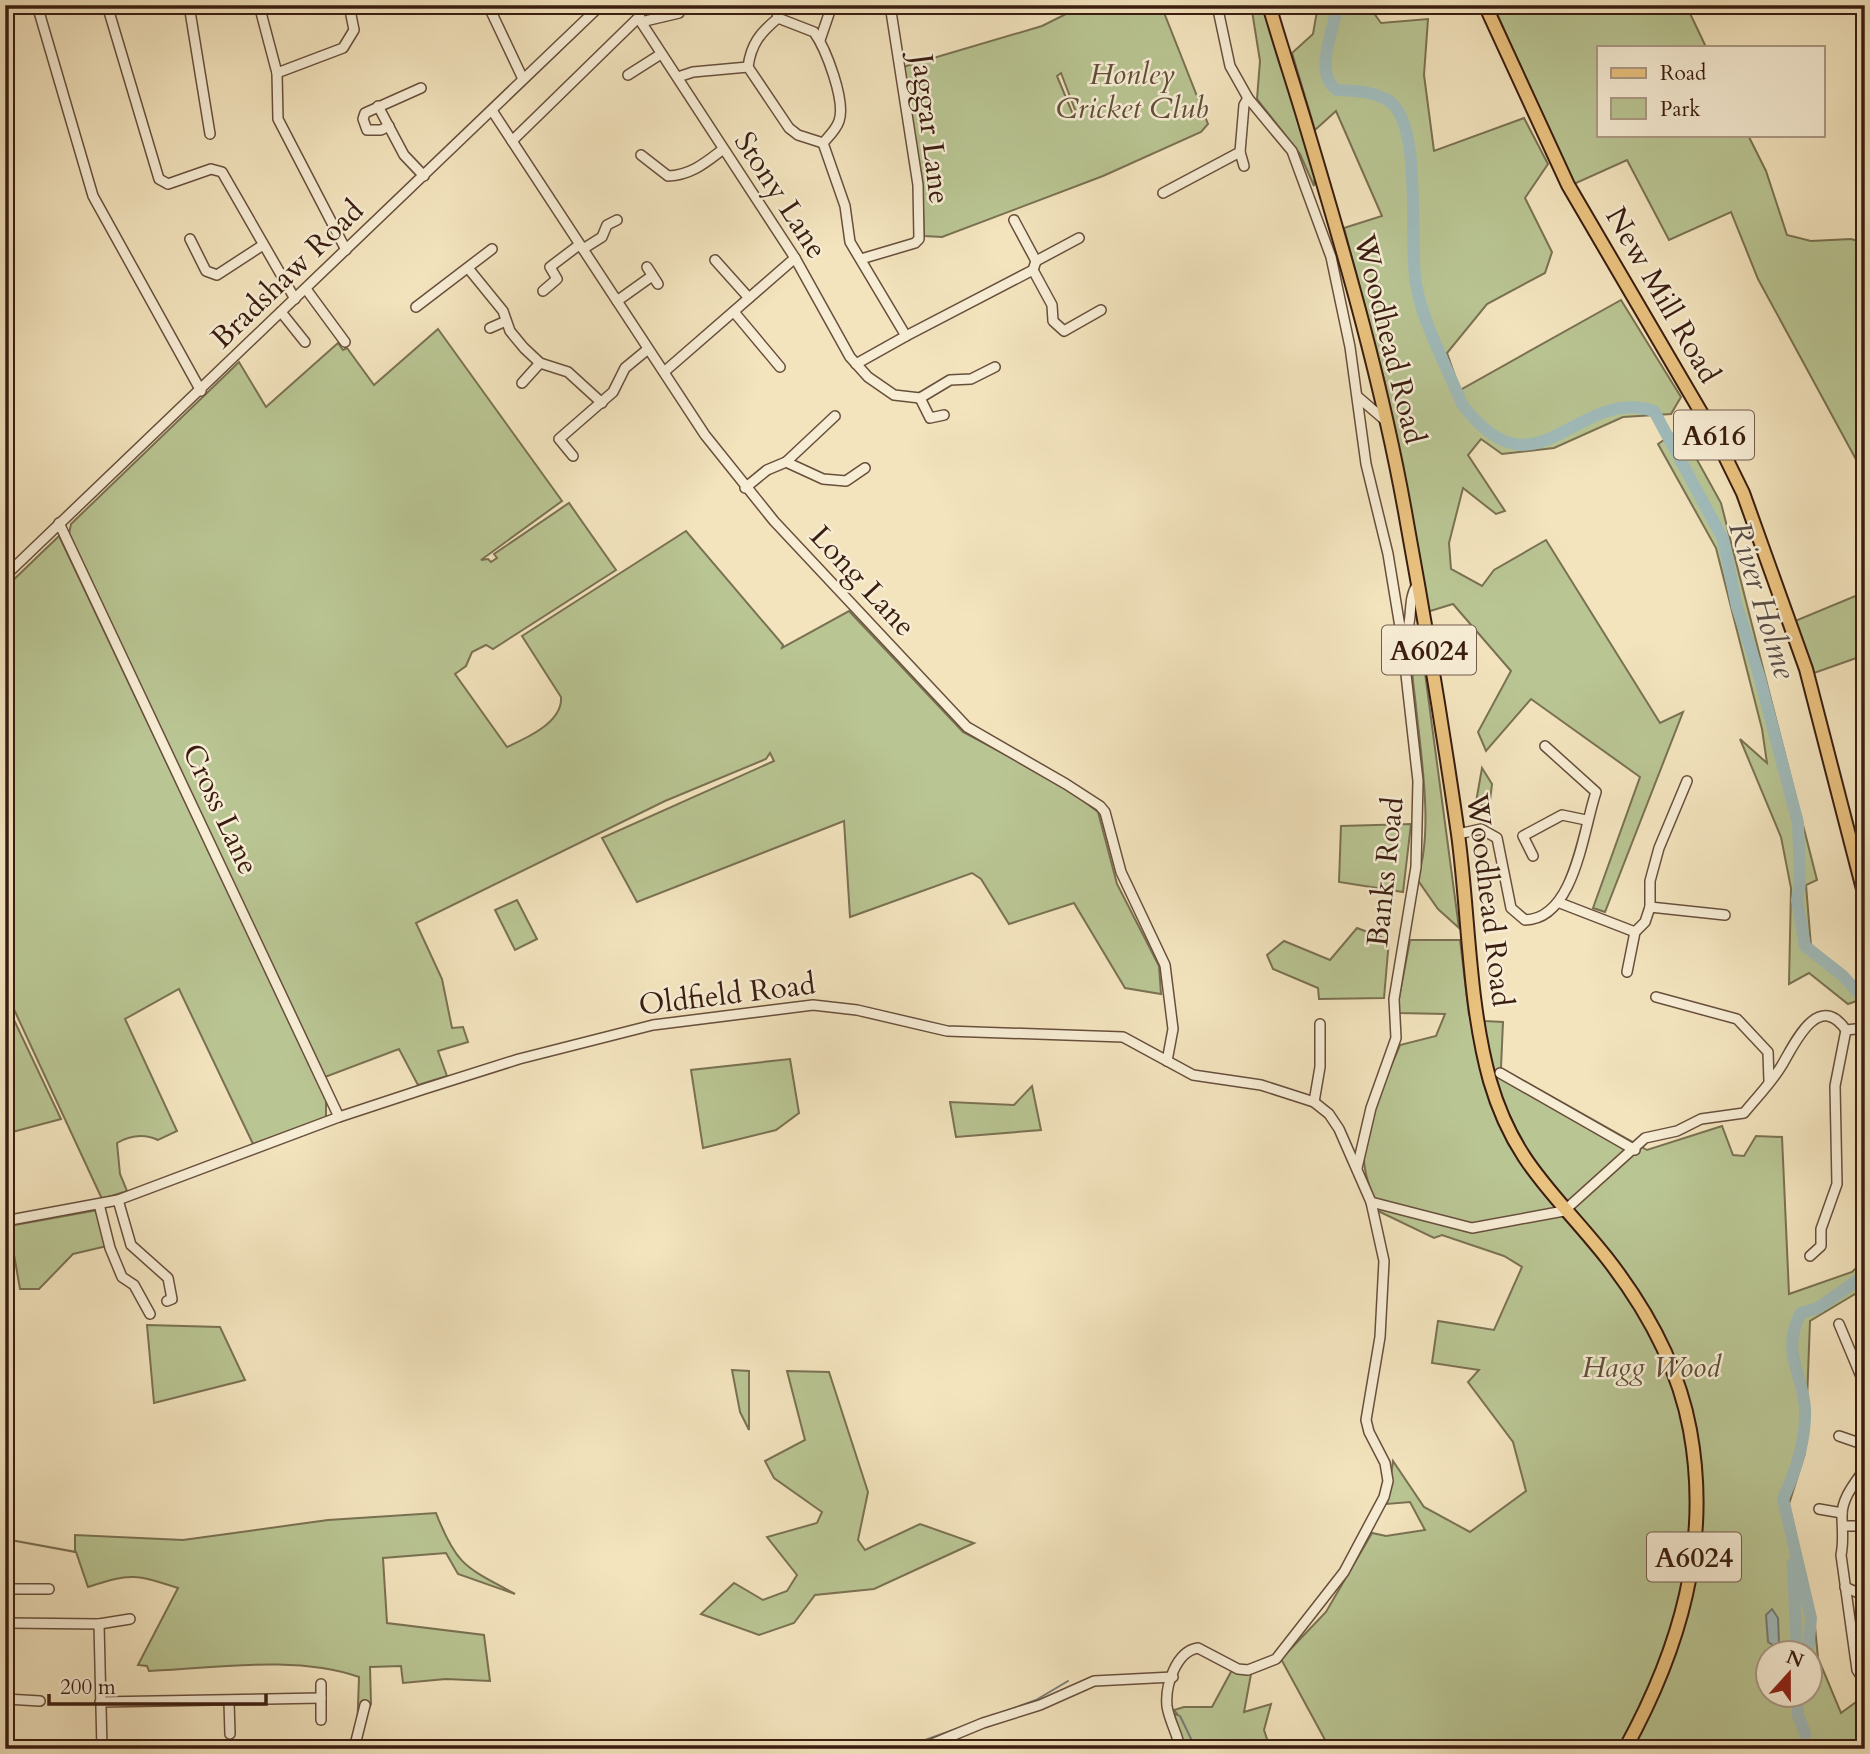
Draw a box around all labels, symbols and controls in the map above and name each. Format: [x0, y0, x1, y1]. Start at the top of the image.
legend [1597, 46, 1825, 136]
street label: Jaggar Lane [900, 48, 960, 206]
park label: Honley Cricket Club [1056, 54, 1208, 129]
text: Road [1660, 59, 1706, 88]
text: Park [1660, 95, 1701, 124]
street label: Stony Lane [724, 124, 837, 267]
street label: Bradshaw Road [202, 191, 373, 358]
street label: New Mill Road [1595, 200, 1730, 391]
street label: Woodhead Road [1343, 229, 1435, 448]
road number: A616 [1674, 410, 1754, 460]
water label: River Holme [1717, 516, 1807, 685]
street label: Long Lane [801, 517, 925, 646]
road number: A6024 [1382, 626, 1476, 674]
street label: Cross Lane [172, 737, 269, 881]
street label: Woodhead Road [1456, 790, 1523, 1009]
street label: Banks Road [1357, 795, 1414, 949]
street label: Oldfield Road [636, 963, 818, 1026]
park label: Hagg Wood [1581, 1347, 1722, 1388]
road number: A6024 [1647, 1532, 1741, 1582]
north arrow [1755, 1638, 1825, 1708]
text: N [1782, 1644, 1808, 1674]
scale bar [49, 1663, 266, 1707]
text: 200 m [60, 1673, 116, 1702]

